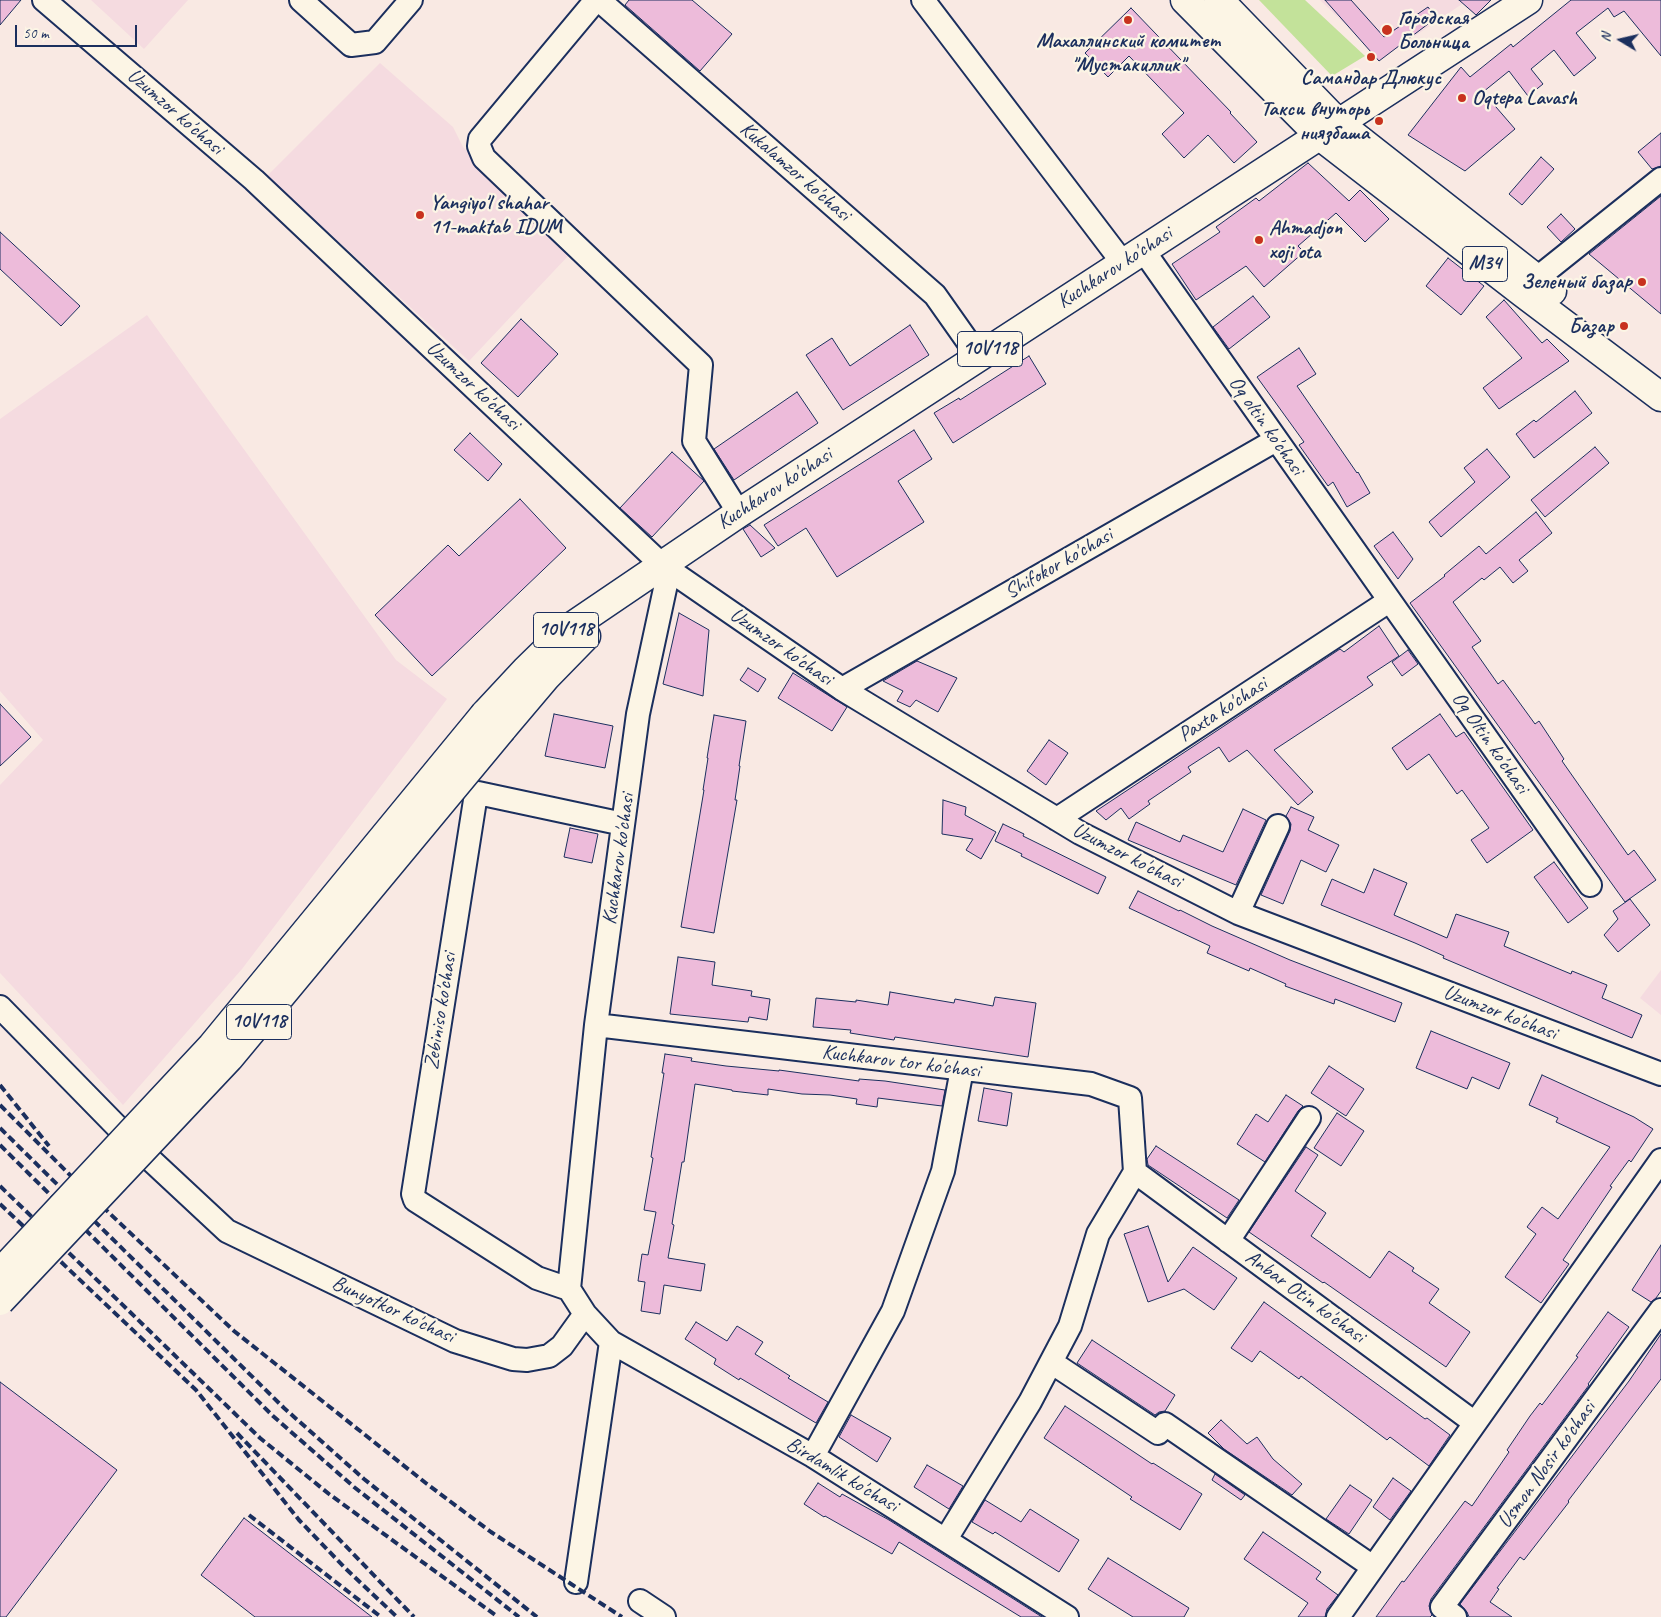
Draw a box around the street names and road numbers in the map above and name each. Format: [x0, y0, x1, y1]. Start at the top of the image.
street label: Uzumzor ko'chasi [122, 63, 228, 161]
street label: Kukalamzor ko'chasi [734, 117, 856, 227]
street label: Kuchkarov ko'chasi [1053, 221, 1177, 315]
road number: M34 [1462, 246, 1508, 282]
road number: 10V118 [958, 332, 1022, 366]
street label: Uzumzor ko'chasi [421, 336, 525, 436]
street label: Oq oltin ko'chasi [1223, 372, 1309, 480]
street label: Kuchkarov ko'chasi [713, 442, 837, 536]
street label: Shifokor ko'chasi [1001, 523, 1117, 605]
street label: Uzumzor ko'chasi [725, 602, 837, 692]
road number: 10V118 [534, 612, 598, 648]
street label: Paxta ko'chasi [1174, 672, 1272, 748]
street label: Oq Oltin ko'chasi [1446, 687, 1534, 799]
street label: Kuchkarov ko'chasi [597, 792, 641, 926]
street label: Uzumzor ko'chasi [1068, 818, 1186, 894]
street label: Zebiniso ko'chasi [419, 951, 463, 1071]
street label: Uzumzor ko'chasi [1440, 980, 1560, 1046]
road number: 10V118 [226, 1004, 292, 1040]
street label: Kuchkarov tor ko'chasi [821, 1040, 981, 1084]
street label: Anbar Otin ko'chasi [1240, 1245, 1370, 1349]
street label: Bunyotkor ko'chasi [328, 1271, 458, 1349]
street label: Usmon Nosir ko'chasi [1492, 1397, 1602, 1533]
street label: Birdamlik ko'chasi [781, 1432, 903, 1518]

